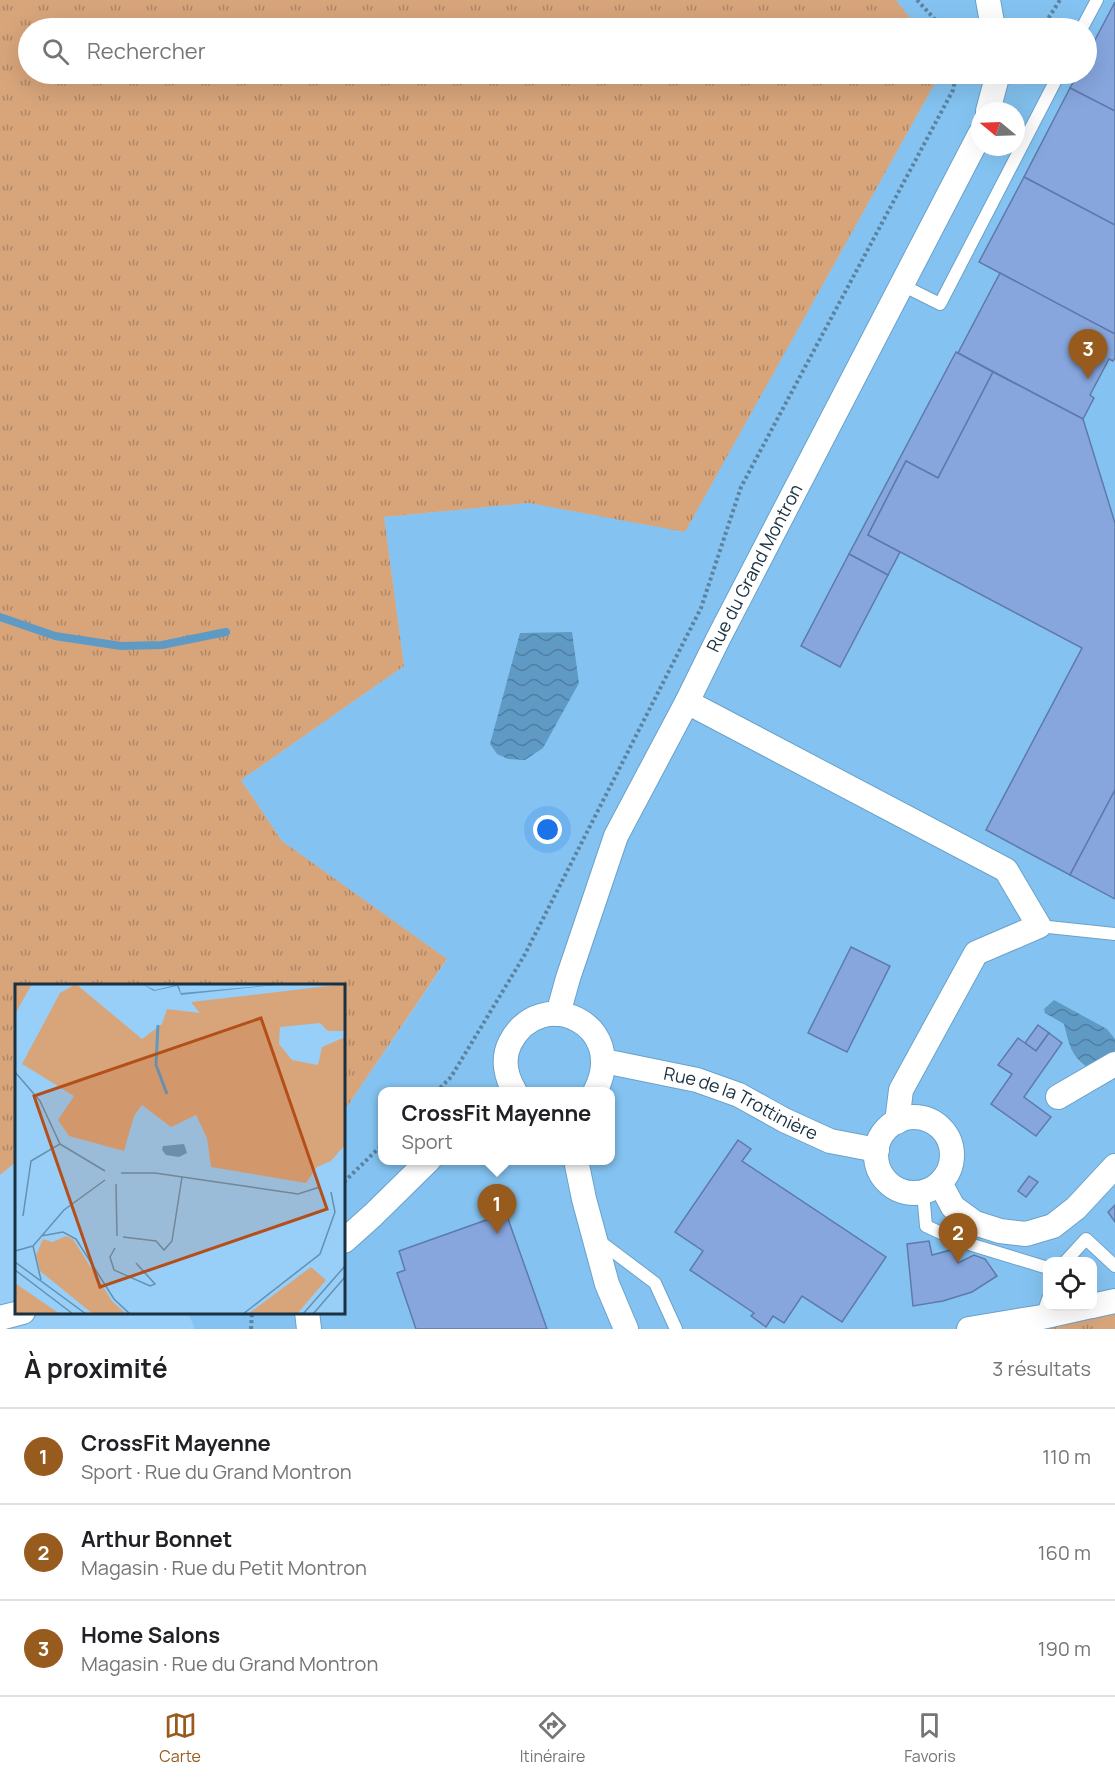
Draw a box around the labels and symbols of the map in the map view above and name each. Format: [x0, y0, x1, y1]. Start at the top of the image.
north arrow [971, 102, 1025, 156]
pin: 3 [1068, 330, 1108, 379]
street label: Rue du Grand Montron [700, 479, 807, 656]
your location [533, 815, 562, 844]
inset map [15, 984, 345, 1314]
street label: Rue de la Trottinière [662, 1061, 822, 1145]
pin: 1 [478, 1184, 516, 1234]
pin: 2 [938, 1214, 978, 1263]

